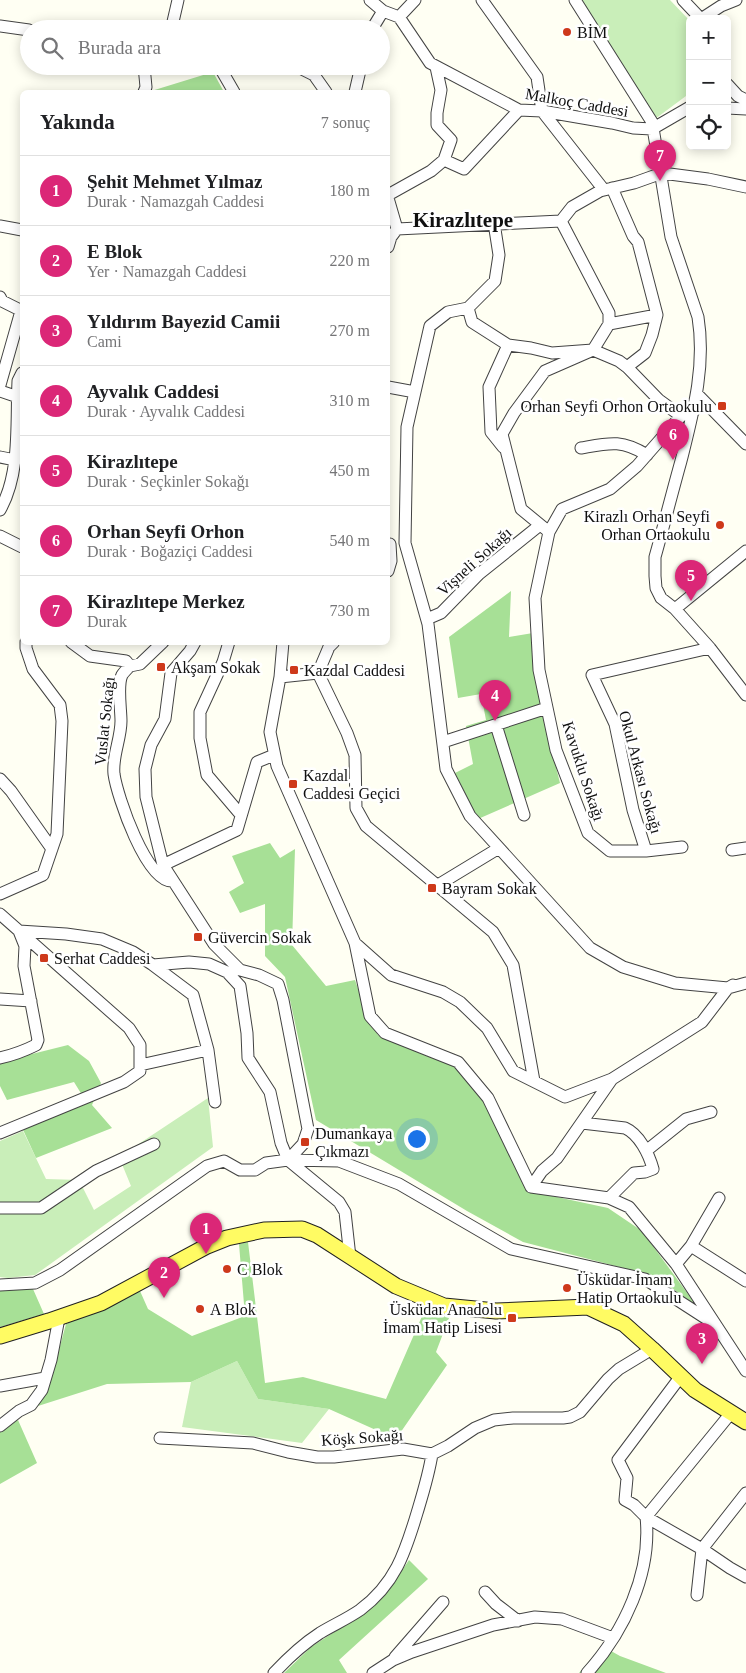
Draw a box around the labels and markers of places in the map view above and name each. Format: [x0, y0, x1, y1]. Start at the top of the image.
place label: BİM [577, 24, 607, 41]
marker: BİM [561, 26, 573, 38]
pin: 7 [644, 140, 676, 181]
place label: Orhan Seyfi Orhon Ortaokulu [520, 398, 712, 416]
marker: Orhan Seyfi Orhon Ortaokulu [716, 400, 728, 412]
pin: 6 [657, 419, 689, 460]
place label: Kirazlı Orhan Seyfi Orhan Ortaokulu [584, 508, 711, 543]
marker: Kirazlı Orhan Seyfi Orhan Ortaokulu [714, 519, 726, 531]
pin: 5 [675, 560, 707, 601]
place label: Akşam Sokak [171, 659, 260, 677]
marker: Akşam Sokak [155, 661, 167, 673]
place label: Kazdal Caddesi [304, 662, 405, 679]
marker: Kazdal Caddesi [288, 664, 300, 676]
pin: 4 [479, 680, 511, 721]
place label: Kazdal Caddesi Geçici [303, 767, 401, 803]
marker: Kazdal Caddesi Geçici [287, 778, 299, 790]
place label: Bayram Sokak [442, 880, 537, 898]
marker: Bayram Sokak [426, 882, 438, 894]
place label: Güvercin Sokak [208, 929, 312, 946]
marker: Güvercin Sokak [192, 931, 204, 943]
place label: Serhat Caddesi [54, 950, 151, 967]
marker: Serhat Caddesi [38, 952, 50, 964]
place label: Dumankaya Çıkmazı [315, 1125, 392, 1161]
marker: Dumankaya Çıkmazı [299, 1136, 311, 1148]
pin: 1 [190, 1213, 222, 1254]
pin: 2 [148, 1257, 180, 1298]
place label: C Blok [237, 1261, 283, 1278]
marker: C Blok [221, 1263, 233, 1275]
place label: Üsküdar İmam Hatip Ortaokulu [577, 1271, 681, 1307]
marker: Üsküdar İmam Hatip Ortaokulu [561, 1282, 573, 1294]
place label: A Blok [210, 1301, 256, 1318]
place label: Üsküdar Anadolu İmam Hatip Lisesi [383, 1301, 503, 1337]
marker: A Blok [194, 1303, 206, 1315]
marker: Üsküdar Anadolu İmam Hatip Lisesi [506, 1312, 518, 1324]
pin: 3 [686, 1323, 718, 1364]

